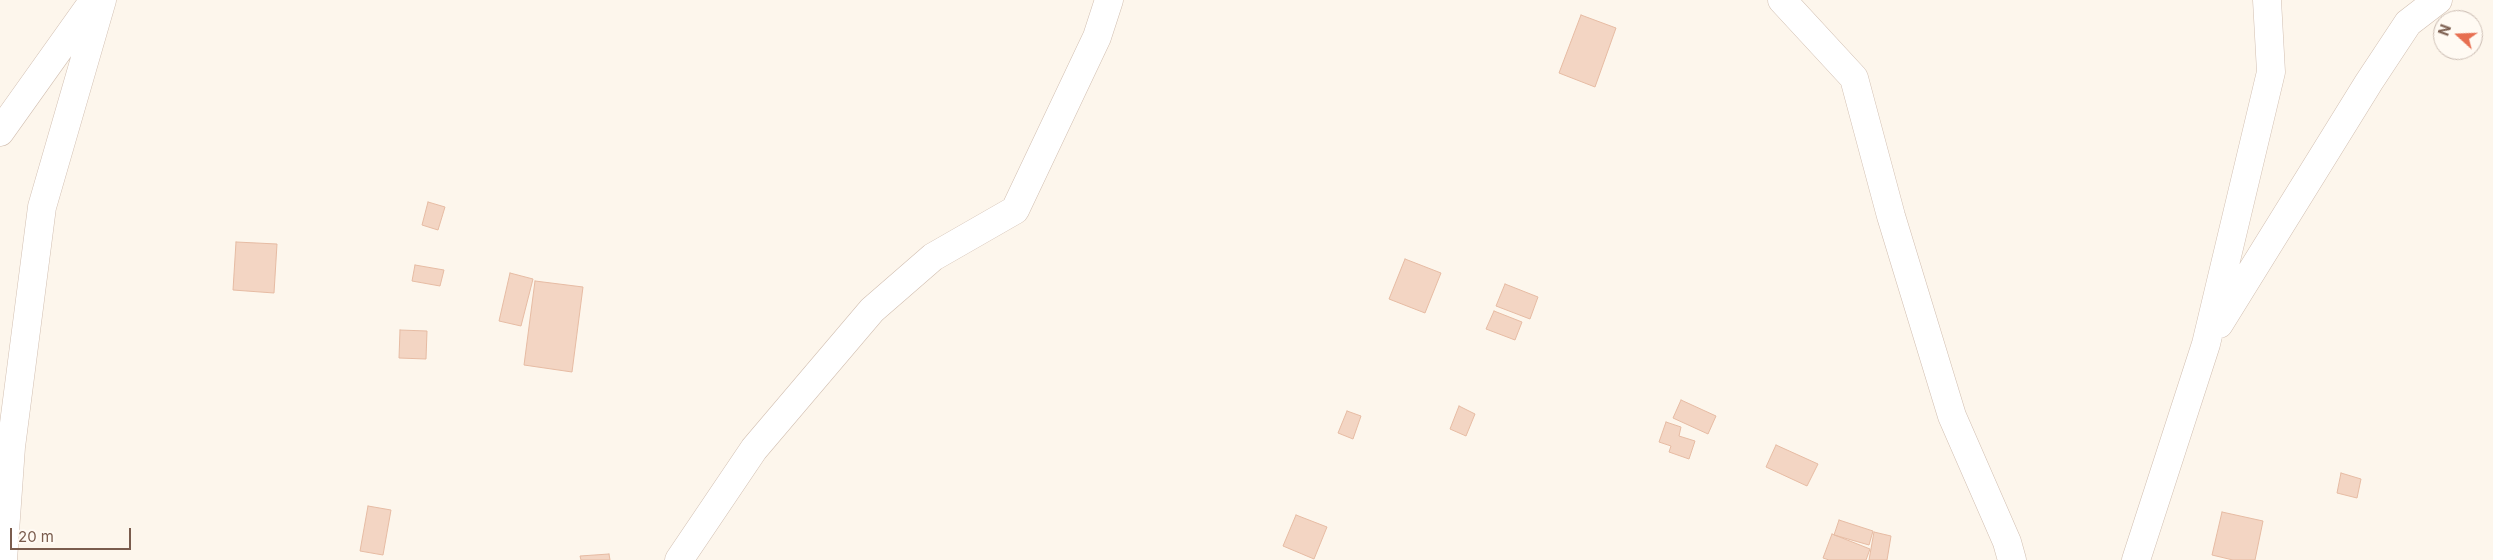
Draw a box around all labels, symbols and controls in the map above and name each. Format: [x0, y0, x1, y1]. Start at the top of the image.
north arrow [2433, 10, 2483, 60]
text: N [2435, 22, 2454, 38]
scale bar [12, 518, 134, 550]
text: 20 m [18, 527, 54, 546]

